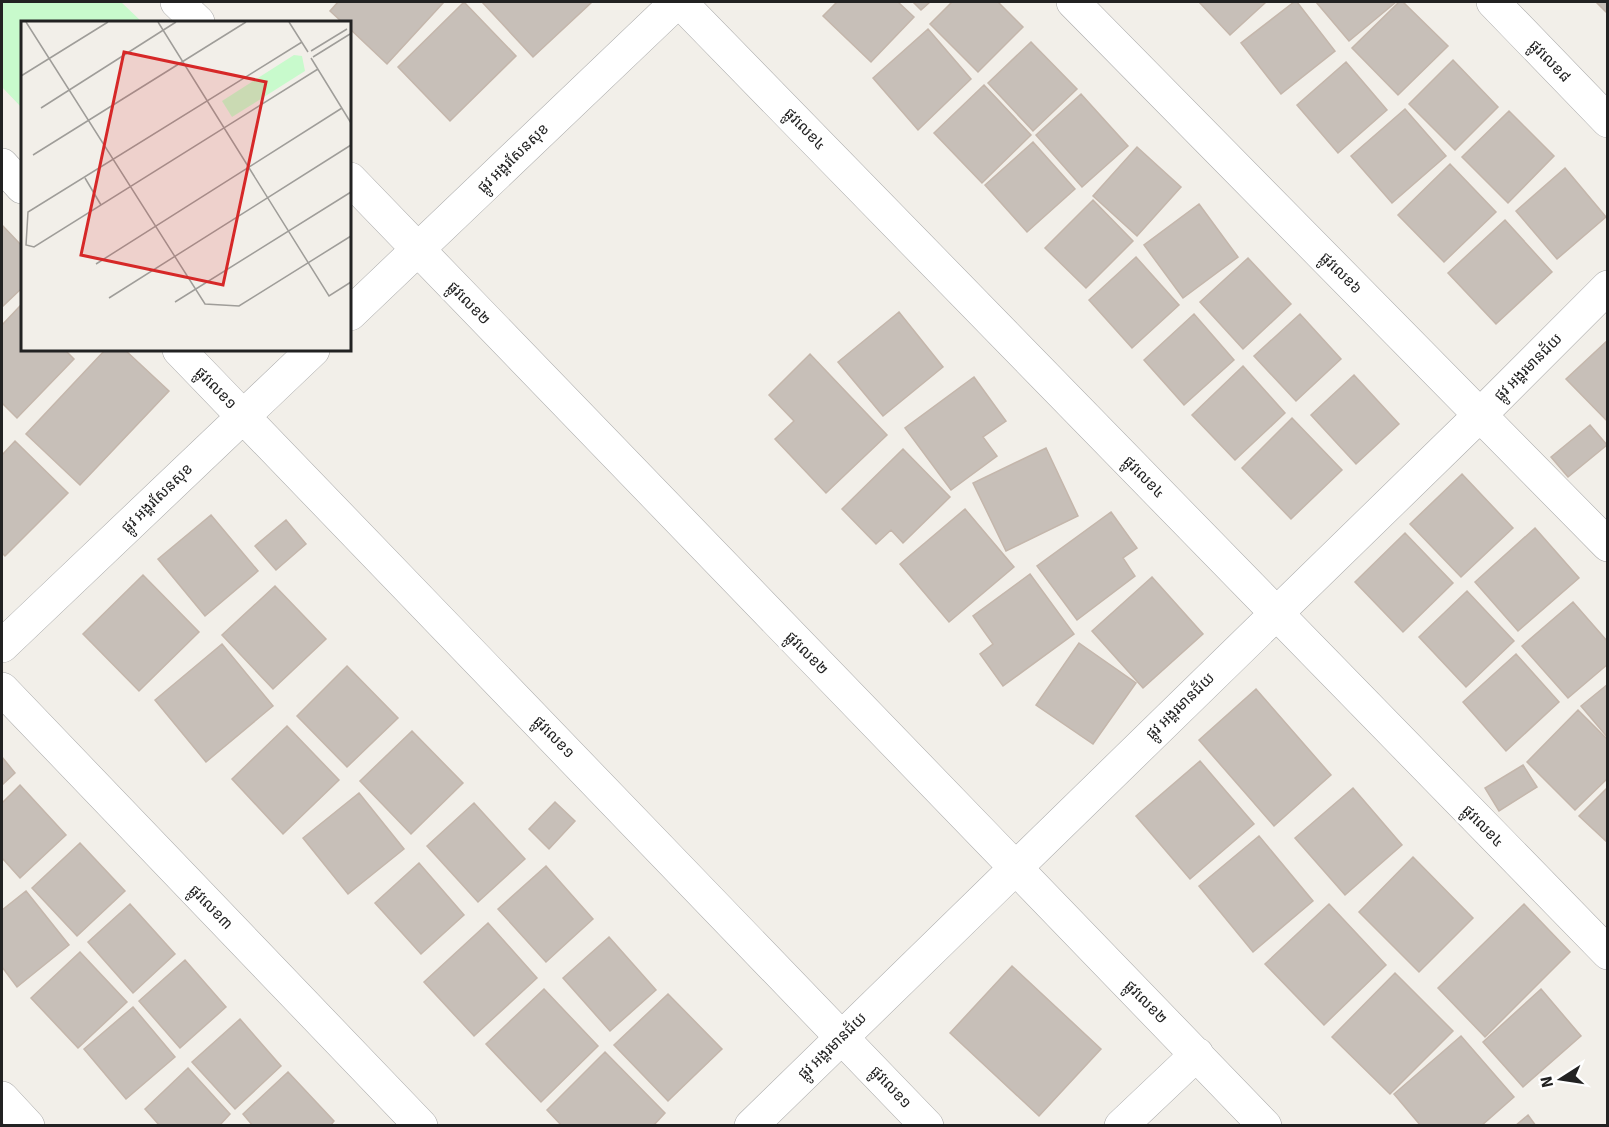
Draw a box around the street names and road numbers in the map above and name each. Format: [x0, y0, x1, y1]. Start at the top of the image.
street label: ផ្លូវលេខ៨ [1522, 36, 1574, 89]
street label: ផ្លូវលេខ៤ [777, 104, 829, 157]
street label: ផ្លូវ អង្គរសែនសុខ [474, 119, 556, 200]
street label: ផ្លូវលេខ៦ [1313, 248, 1366, 301]
street label: ផ្លូវលេខ២ [441, 278, 494, 332]
street label: ផ្លូវ អង្គរមានជ័យ [1490, 329, 1569, 408]
street label: ផ្លូវលេខ១ [188, 363, 240, 416]
street label: ផ្លូវលេខ៤ [1116, 452, 1168, 505]
street label: ផ្លូវ អង្គរសែនសុខ [118, 459, 200, 540]
street label: ផ្លូវលេខ២ [779, 628, 832, 682]
street label: ផ្លូវ អង្គរមានជ័យ [1142, 669, 1221, 746]
street label: ផ្លូវលេខ១ [526, 712, 578, 765]
street label: ផ្លូវលេខ៤ [1455, 801, 1507, 854]
street label: ផ្លូវលេខ៣ [182, 881, 237, 936]
street label: ផ្លូវលេខ២ [1118, 977, 1171, 1031]
street label: ផ្លូវ អង្គរមានជ័យ [794, 1009, 873, 1086]
street label: ផ្លូវលេខ១ [864, 1062, 915, 1115]

